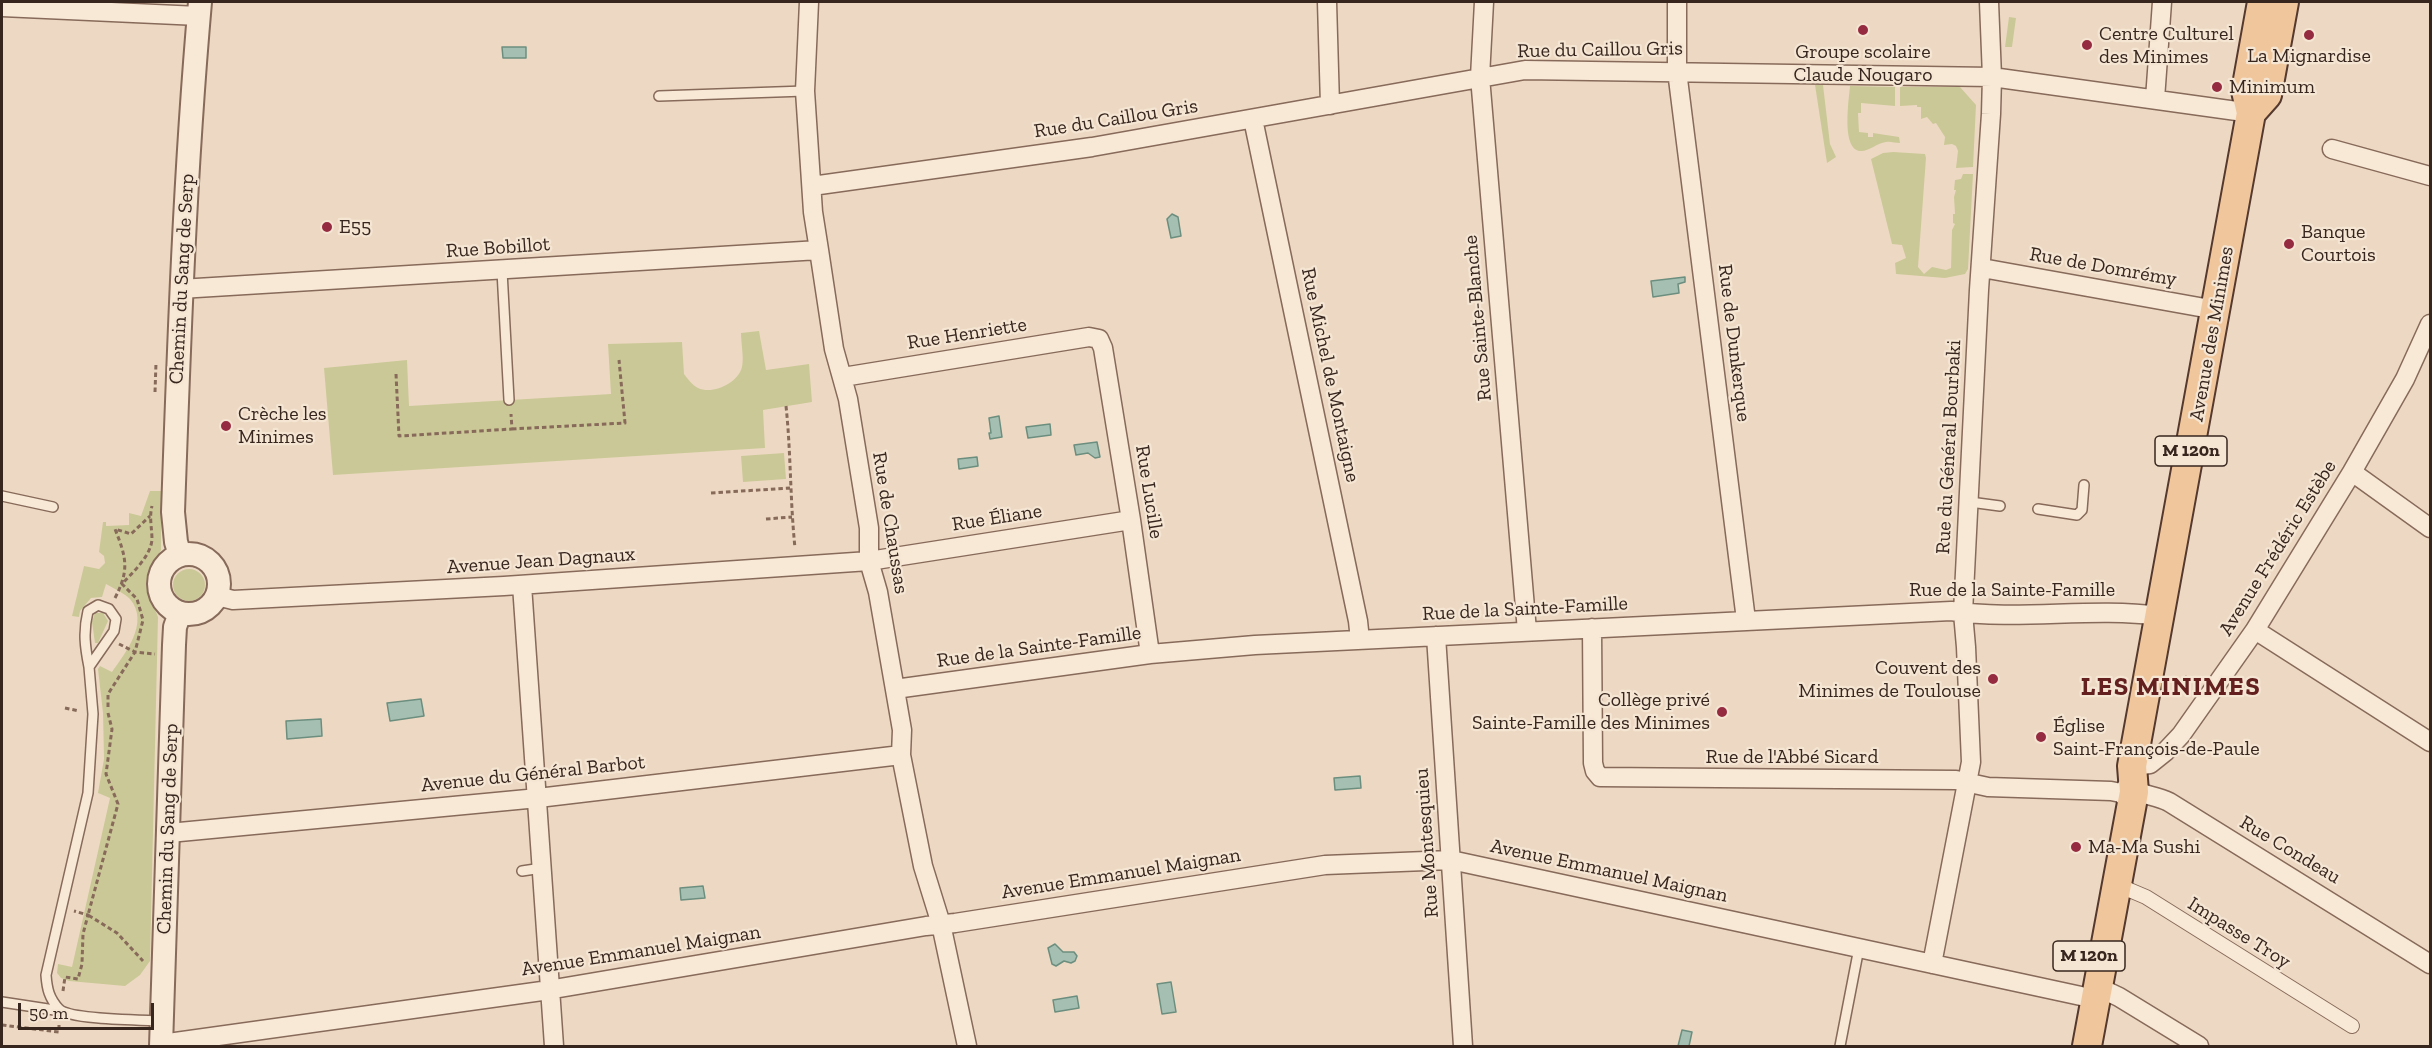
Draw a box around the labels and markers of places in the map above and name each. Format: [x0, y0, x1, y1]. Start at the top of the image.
place label: Centre Culturel des Minimes [2099, 22, 2234, 69]
marker: Groupe scolaire Claude Nougaro [1856, 23, 1870, 37]
marker: La Mignardise [2302, 28, 2316, 42]
marker: Centre Culturel des Minimes [2080, 38, 2094, 52]
place label: Groupe scolaire Claude Nougaro [1793, 40, 1933, 87]
place label: La Mignardise [2247, 44, 2371, 68]
place label: Minimum [2229, 75, 2315, 99]
marker: Minimum [2210, 80, 2224, 94]
place label: E55 [339, 215, 371, 239]
marker: E55 [320, 220, 334, 234]
place label: Banque Courtois [2301, 220, 2376, 267]
marker: Banque Courtois [2282, 237, 2296, 251]
place label: Crèche les Minimes [238, 402, 327, 449]
marker: Crèche les Minimes [219, 419, 233, 433]
place label: Couvent des Minimes de Toulouse [1798, 656, 1981, 703]
marker: Couvent des Minimes de Toulouse [1986, 672, 2000, 686]
place label: Collège privé Sainte-Famille des Minimes [1472, 688, 1710, 735]
marker: Collège privé Sainte-Famille des Minimes [1715, 705, 1729, 719]
place label: Église Saint-François-de-Paule [2053, 714, 2260, 761]
marker: Église Saint-François-de-Paule [2034, 730, 2048, 744]
place label: Ma-Ma Sushi [2088, 835, 2200, 859]
marker: Ma-Ma Sushi [2069, 840, 2083, 854]

